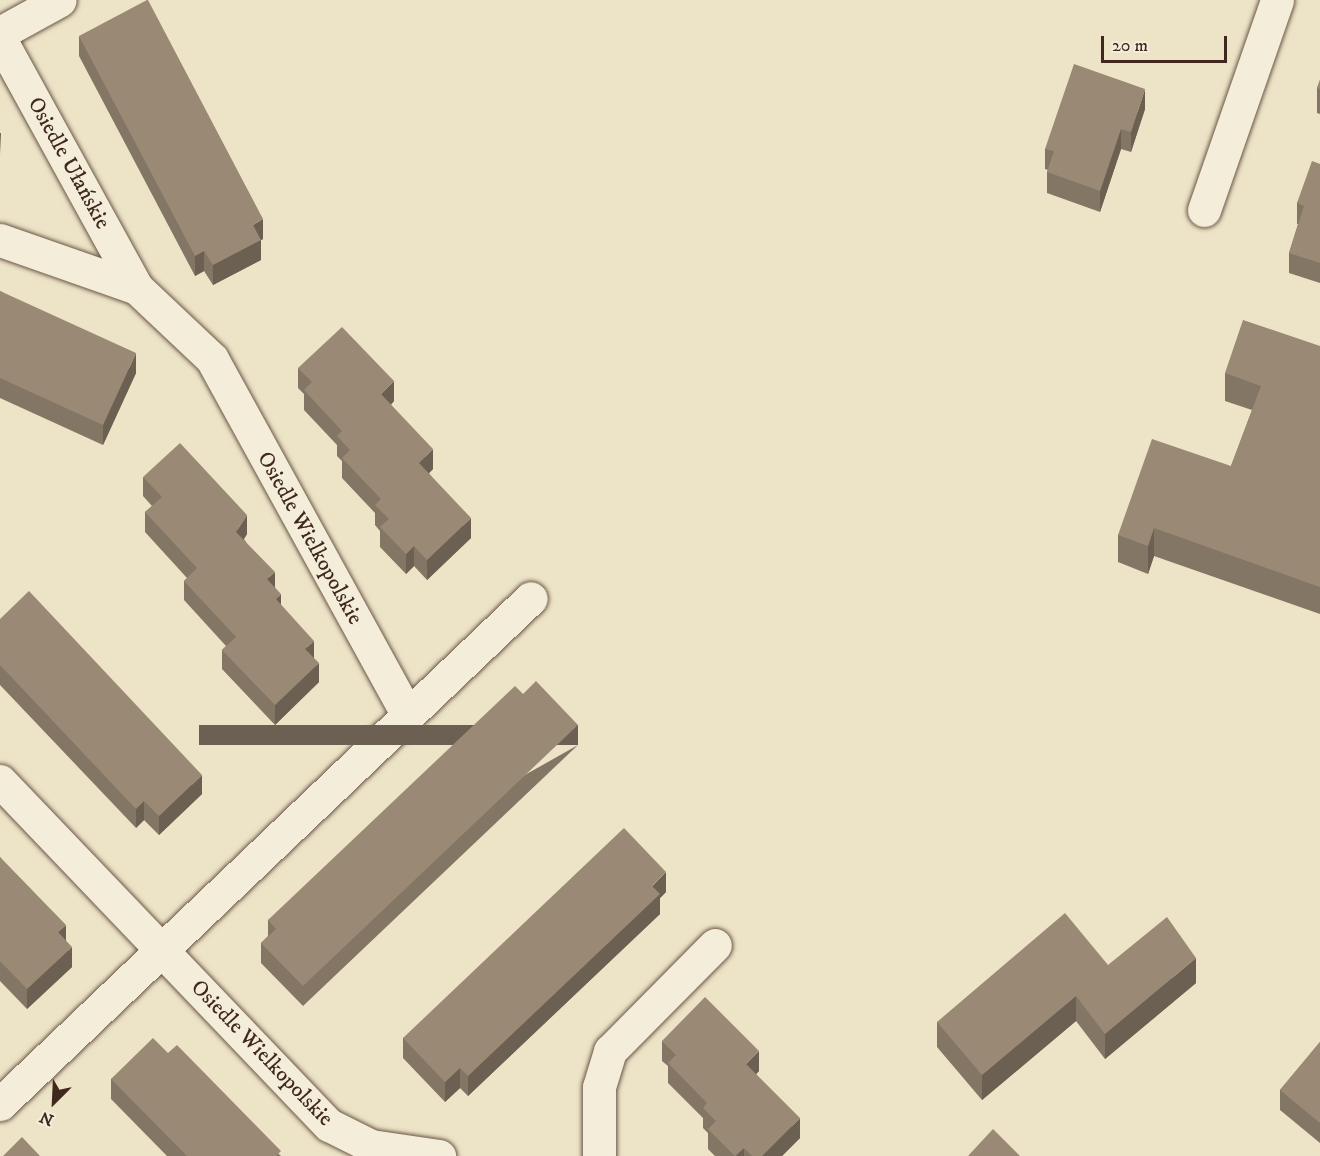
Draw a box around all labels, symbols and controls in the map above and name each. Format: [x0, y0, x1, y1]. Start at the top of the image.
scale bar [1104, 24, 1230, 62]
text: 20 m [1112, 35, 1148, 57]
street label: Osiedle Ułańskie [22, 93, 116, 233]
street label: Osiedle Wielkopolskie [252, 447, 368, 629]
street label: Osiedle Wielkopolskie [185, 974, 339, 1132]
north arrow [24, 1072, 84, 1132]
text: N [37, 1107, 57, 1130]

